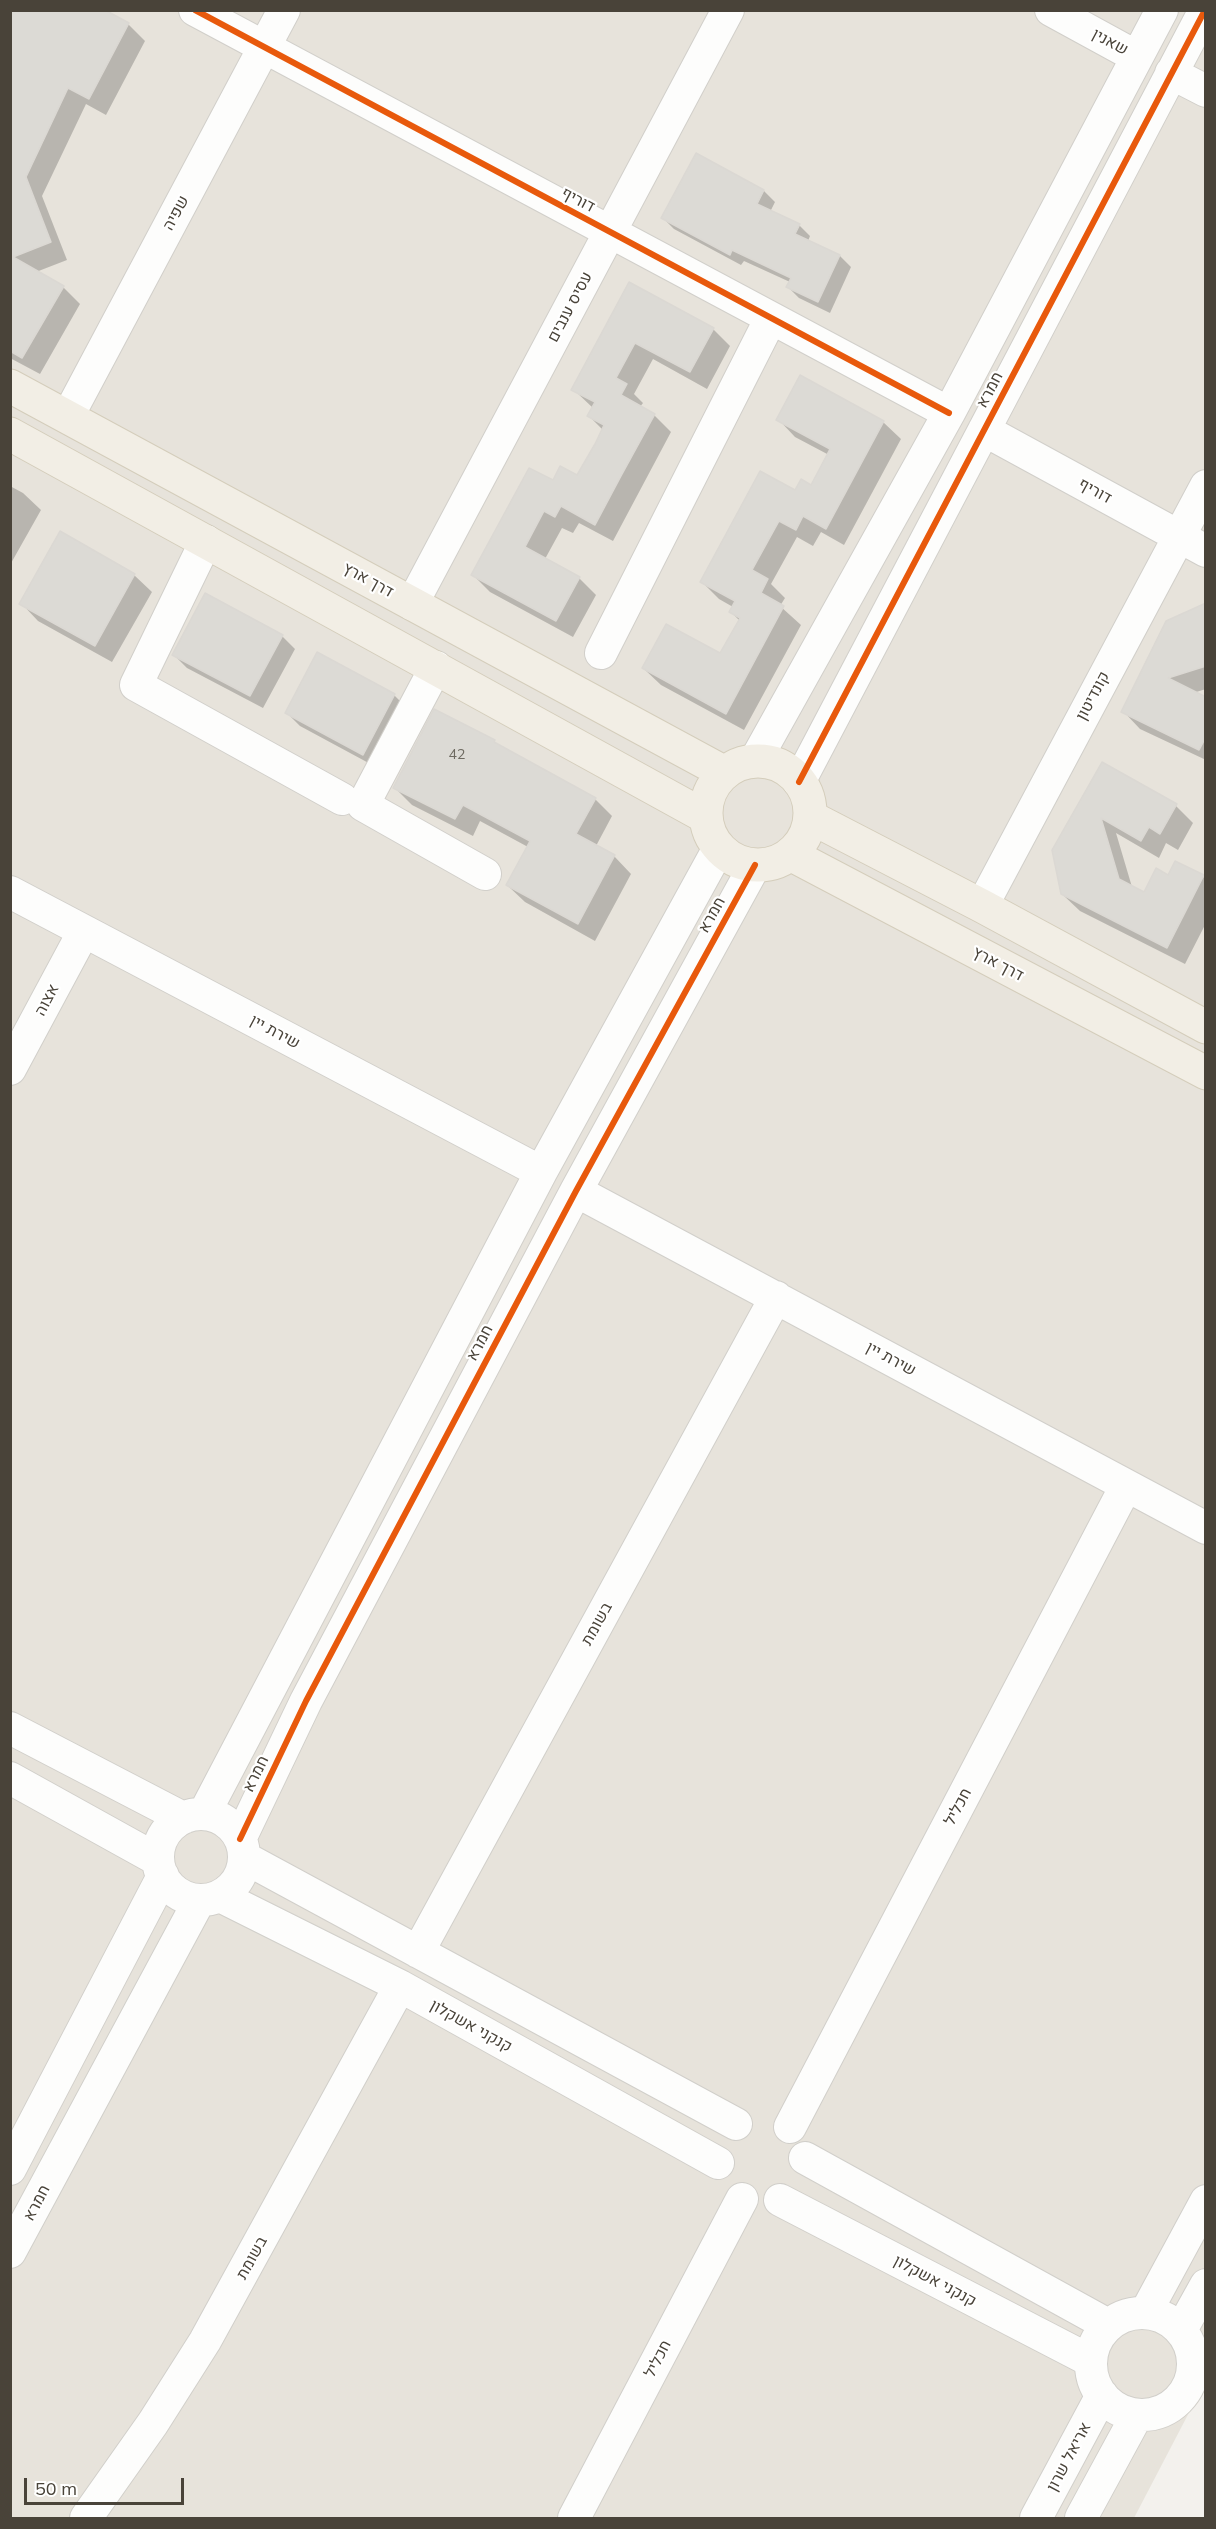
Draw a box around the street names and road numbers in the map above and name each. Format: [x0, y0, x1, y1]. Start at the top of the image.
street label: שאנין [1089, 25, 1131, 59]
street label: דוריף [558, 183, 598, 217]
street label: שפיה [159, 192, 193, 234]
street label: עסיס ענבים [543, 268, 597, 346]
street label: חמרא [973, 369, 1007, 411]
street label: דוריף [1075, 474, 1115, 508]
street label: דרך ארץ [339, 558, 397, 602]
street label: קונדיטון [1072, 668, 1114, 724]
street label: חמרא [694, 894, 730, 936]
street label: דרך ארץ [969, 943, 1027, 985]
street label: אצוה [31, 981, 63, 1019]
street label: שירת יין [247, 1011, 303, 1053]
street label: חמרא [463, 1322, 497, 1364]
street label: שירת יין [863, 1338, 919, 1380]
street label: בשומת [577, 1599, 617, 1649]
street label: חמרא [239, 1753, 273, 1795]
street label: חכליל [940, 1785, 976, 1829]
street label: קנקני אשקלון [427, 1996, 515, 2056]
street label: חמרא [20, 2182, 54, 2224]
street label: בשומת [232, 2233, 272, 2283]
street label: קנקני אשקלון [890, 2251, 980, 2311]
street label: חכליל [640, 2337, 676, 2381]
street label: אריאל שרון [1043, 2419, 1095, 2495]

